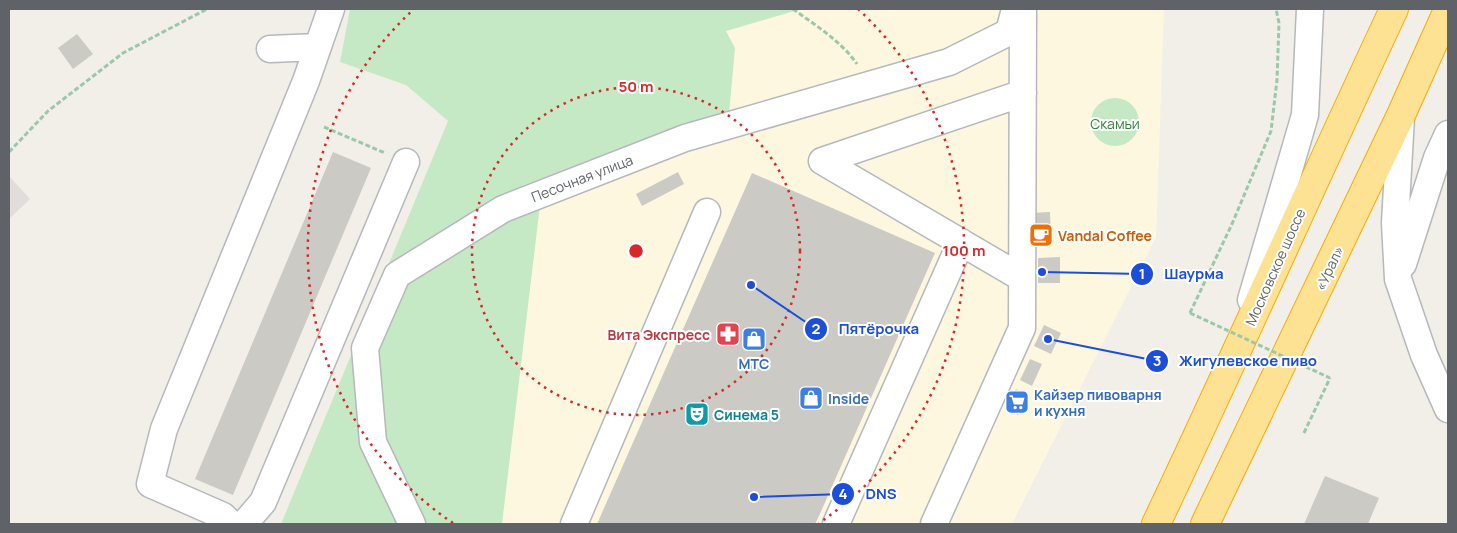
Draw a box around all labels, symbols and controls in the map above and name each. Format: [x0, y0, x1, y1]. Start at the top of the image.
text: 50 m [618, 76, 654, 97]
park label: Скамьи [1090, 114, 1140, 133]
street label: Песочная улица [528, 150, 636, 206]
street label: Московское шоссе [1241, 205, 1309, 329]
cafe icon: Vandal Coffee [1028, 222, 1054, 248]
place label: Vandal Coffee [1058, 226, 1152, 245]
text: 100 m [943, 240, 985, 261]
centre of rings [627, 242, 645, 260]
street label: «Урал» [1310, 243, 1348, 293]
callout: Шаурма [1130, 259, 1234, 289]
text: 1 [1139, 263, 1145, 284]
text: Шаурма [1164, 263, 1224, 284]
callout: Пятёрочка [804, 314, 929, 344]
text: 2 [812, 318, 821, 339]
text: Пятёрочка [839, 318, 919, 339]
pharmacy icon: Вита Экспресс [715, 321, 741, 347]
place label: Вита Экспресс [608, 325, 710, 344]
shop icon: МТС [741, 326, 767, 352]
callout: Жигулевское пиво [1144, 346, 1327, 376]
text: 3 [1153, 350, 1161, 371]
text: Жигулевское пиво [1179, 350, 1317, 371]
place label: МТС [739, 354, 769, 373]
shop icon: Inside [798, 385, 824, 411]
place label: Кайзер пивоварня и кухня [1034, 385, 1162, 420]
place label: Inside [828, 389, 869, 408]
supermarket icon: Кайзер пивоварня и кухня [1004, 389, 1030, 415]
theatre icon: Синема 5 [684, 401, 710, 427]
place label: Синема 5 [714, 405, 779, 424]
callout: DNS [830, 479, 907, 509]
text: 4 [838, 483, 848, 504]
text: DNS [865, 483, 897, 504]

